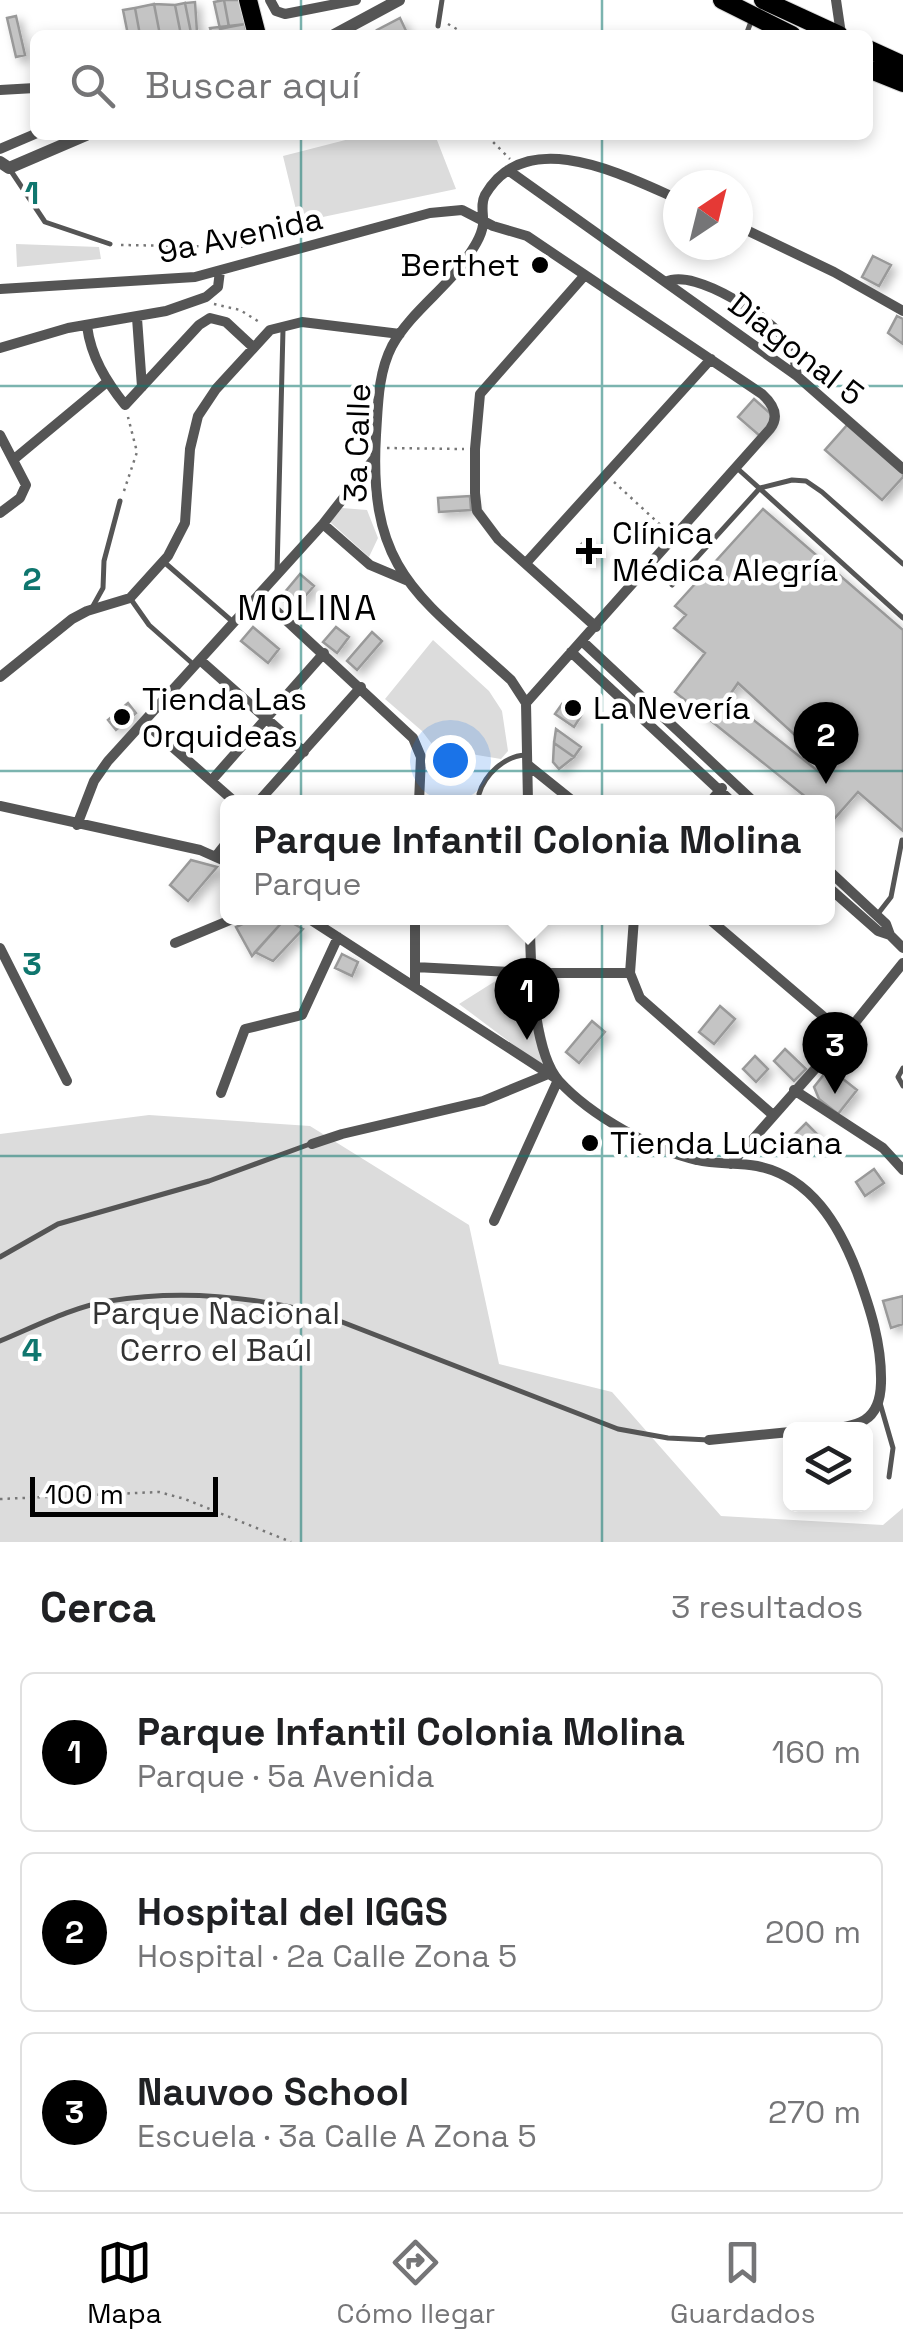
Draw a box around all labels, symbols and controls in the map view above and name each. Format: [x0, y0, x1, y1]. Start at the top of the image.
search box [30, 30, 873, 140]
icon: search [65, 58, 120, 113]
text: Buscar aquí [145, 61, 360, 109]
north arrow [663, 170, 753, 260]
text: 1 [25, 173, 39, 213]
street label: 9a Avenida [154, 198, 326, 272]
place label: Berthet [400, 245, 520, 285]
marker: Berthet [529, 254, 551, 276]
street label: Diagonal 5 [720, 284, 872, 414]
street label: 3a Calle [335, 383, 379, 503]
place label: Clínica Médica Alegría [612, 513, 838, 590]
marker: Clínica Médica Alegría [576, 538, 602, 564]
text: 2 [22, 559, 42, 599]
district label: MOLINA [237, 586, 379, 630]
place label: Tienda Las Orquideas [142, 679, 307, 756]
place label: La Nevería [593, 688, 750, 728]
marker: La Nevería [562, 697, 584, 719]
pin: 2 [794, 702, 858, 784]
marker: Tienda Las Orquideas [111, 706, 133, 728]
your location [425, 735, 476, 786]
popup [220, 795, 835, 925]
text: Parque Infantil Colonia Molina [254, 816, 801, 864]
text: Parque [254, 864, 361, 904]
text: 3 [22, 944, 42, 984]
pin: 1 [494, 958, 560, 1040]
pin: 3 [802, 1012, 868, 1094]
place label: Tienda Luciana [610, 1123, 842, 1163]
marker: Tienda Luciana [579, 1132, 601, 1154]
park label: Parque Nacional Cerro el Baúl [92, 1293, 340, 1370]
text: 4 [22, 1330, 42, 1370]
map controls [783, 1422, 873, 1512]
button: layers [783, 1422, 873, 1512]
scale bar [30, 1472, 218, 1516]
text: 100 m [45, 1476, 124, 1512]
text: Cerca [40, 1581, 156, 1634]
text: 3 resultados [671, 1587, 863, 1627]
text: Parque Infantil Colonia Molina [137, 1708, 685, 1756]
text: 1 [67, 1732, 82, 1772]
text: 160 m [772, 1732, 861, 1772]
text: Parque · 5a Avenida [137, 1756, 434, 1796]
text: Hospital del IGGS [137, 1888, 448, 1936]
text: 2 [65, 1912, 84, 1952]
text: 200 m [765, 1912, 861, 1952]
text: Hospital · 2a Calle Zona 5 [137, 1936, 517, 1976]
text: Nauvoo School [137, 2068, 409, 2116]
text: 3 [65, 2092, 84, 2132]
text: 270 m [768, 2092, 861, 2132]
text: Escuela · 3a Calle A Zona 5 [137, 2116, 537, 2156]
tab: Mapa [87, 2235, 162, 2331]
tab: Cómo llegar [337, 2235, 495, 2331]
tab: Guardados [670, 2235, 816, 2331]

